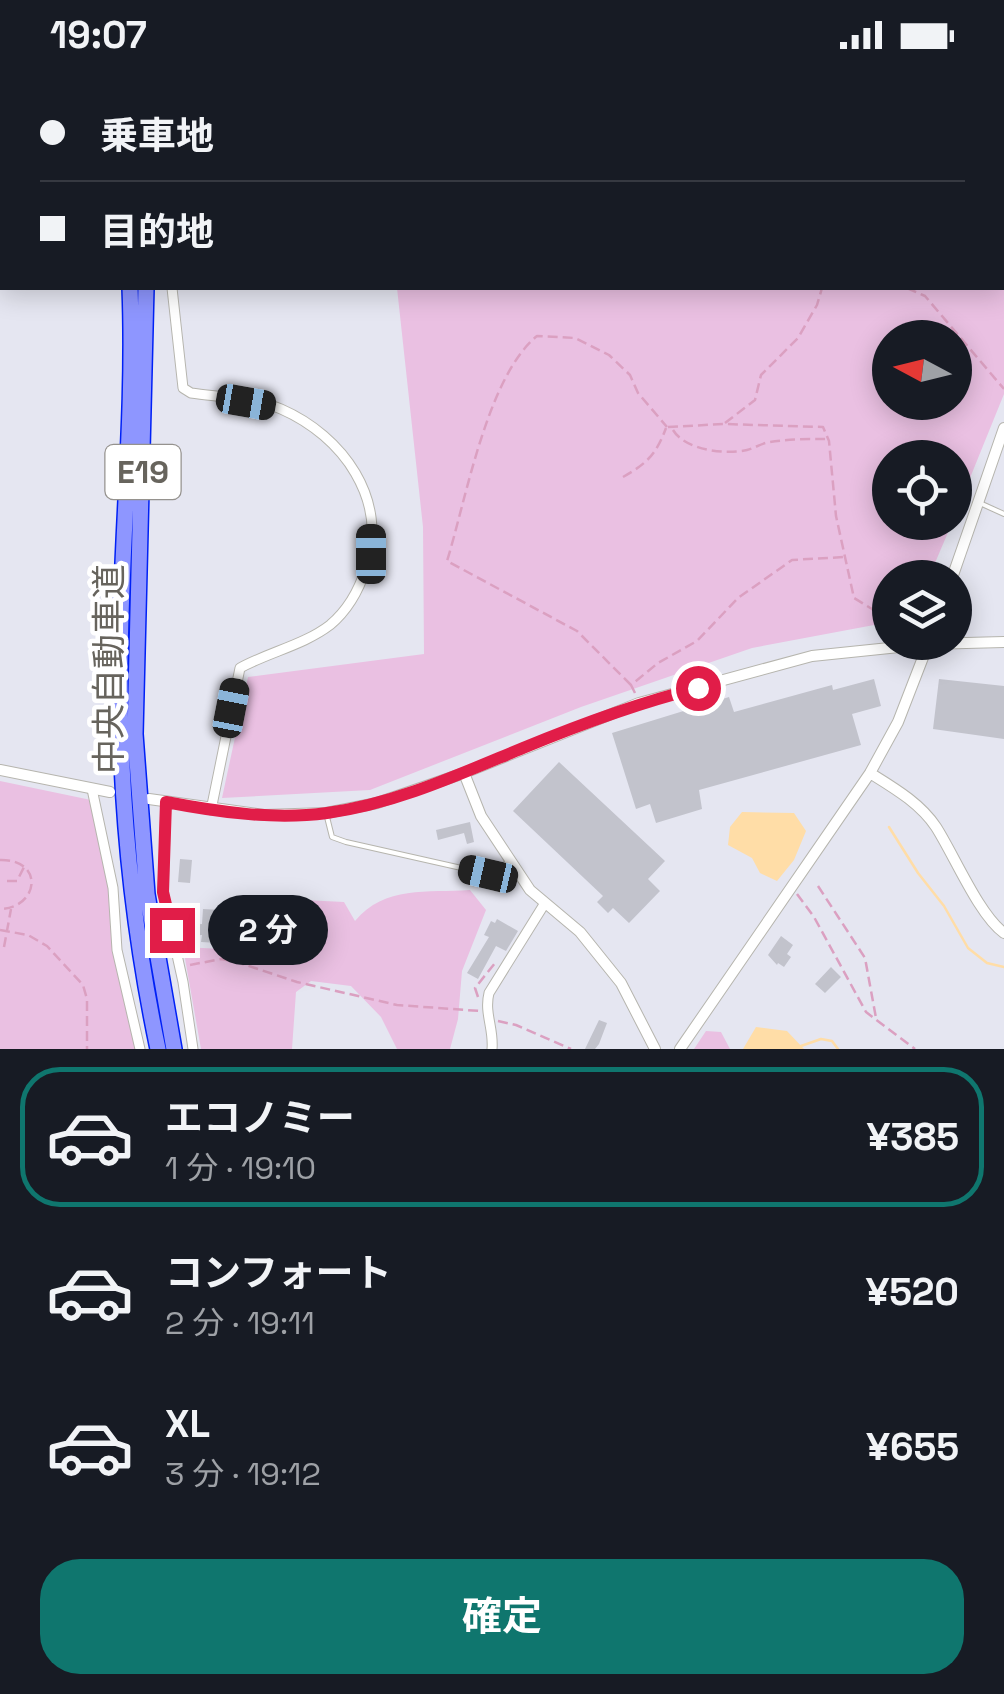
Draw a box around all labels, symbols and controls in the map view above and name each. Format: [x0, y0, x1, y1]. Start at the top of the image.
text: 19:07 [50, 11, 147, 59]
text: 乗車地 [100, 112, 214, 160]
text: 目的地 [100, 208, 214, 256]
north arrow [872, 320, 972, 420]
map controls [872, 320, 972, 660]
car [214, 382, 278, 422]
button: locate [872, 440, 972, 540]
road number: E19 [106, 445, 180, 499]
car [356, 524, 386, 584]
button: layers [872, 560, 972, 660]
street label: 中央自動車道 [87, 564, 131, 774]
route start [676, 666, 721, 711]
car [211, 676, 251, 740]
car [455, 853, 521, 895]
callout: 2 分 [207, 895, 327, 965]
route end [150, 908, 195, 953]
text: 2 分 [238, 910, 298, 950]
icon: car [45, 1092, 135, 1182]
text: エコノミー [165, 1094, 355, 1142]
text: ¥385 [867, 1113, 959, 1161]
text: 1 分 · 19:10 [165, 1148, 316, 1188]
icon: car [45, 1247, 135, 1337]
text: コンフォート [165, 1249, 392, 1297]
text: ¥520 [866, 1268, 959, 1316]
text: 2 分 · 19:11 [165, 1303, 315, 1343]
text: XL [165, 1400, 210, 1448]
icon: car [45, 1402, 135, 1492]
text: ¥655 [866, 1423, 959, 1471]
text: 3 分 · 19:12 [165, 1454, 321, 1494]
button: 確定 [40, 1559, 964, 1674]

